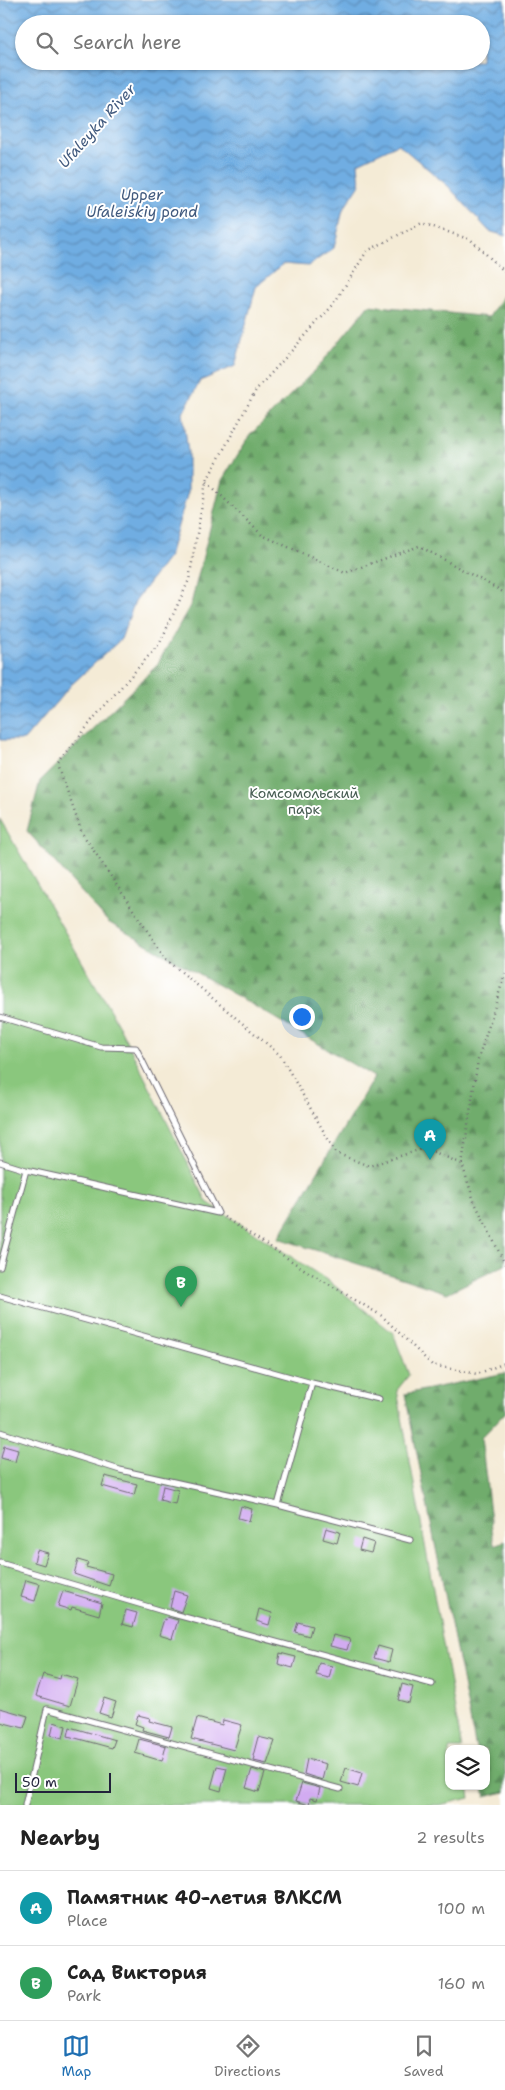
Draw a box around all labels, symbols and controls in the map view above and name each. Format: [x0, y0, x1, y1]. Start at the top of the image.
search box [15, 15, 490, 70]
icon: search [33, 29, 61, 57]
text: Search here [73, 30, 182, 55]
water label: Ufaleyka River [54, 79, 141, 172]
water label: Upper Ufaleiskiy pond [86, 185, 198, 222]
park label: Комсомольский парк [249, 784, 359, 818]
your location [289, 1004, 315, 1030]
pin: A [414, 1119, 446, 1160]
pin: B [165, 1266, 197, 1307]
map controls [445, 1745, 490, 1790]
button: layers [445, 1745, 490, 1790]
scale bar [15, 1770, 111, 1793]
text: 50 m [22, 1773, 57, 1791]
text: Nearby [20, 1824, 100, 1852]
text: 2 results [416, 1827, 485, 1848]
text: Памятник 40-летия ВЛКСМ [67, 1885, 342, 1910]
text: A [30, 1898, 42, 1919]
text: 100 m [437, 1898, 485, 1919]
text: Place [67, 1910, 108, 1931]
text: Сад Виктория [67, 1960, 207, 1985]
text: B [31, 1973, 41, 1994]
text: 160 m [438, 1973, 485, 1994]
text: Park [67, 1985, 101, 2006]
tab: Map [61, 2032, 91, 2080]
tab: Directions [214, 2032, 281, 2080]
tab: Saved [404, 2032, 444, 2080]

